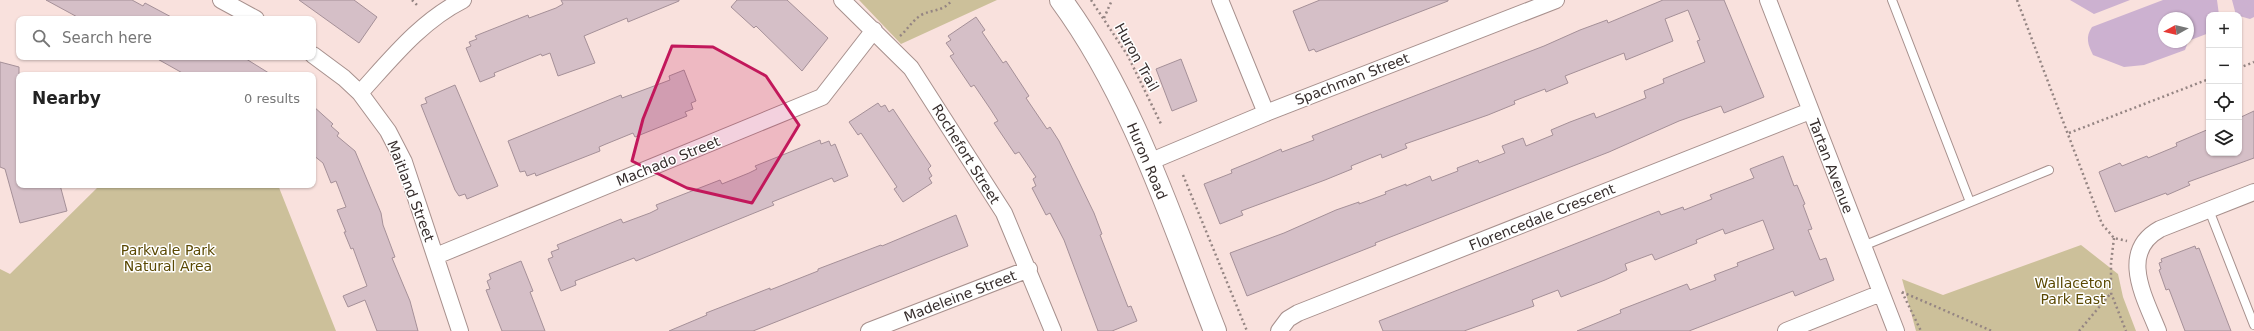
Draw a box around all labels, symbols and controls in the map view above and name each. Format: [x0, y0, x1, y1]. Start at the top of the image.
north arrow [2158, 12, 2194, 48]
map controls [2206, 12, 2242, 156]
button: + [2206, 12, 2242, 48]
search box [16, 16, 316, 60]
street label: Huron Trail [1112, 20, 1162, 94]
icon: search [30, 27, 52, 49]
text: Search here [62, 29, 152, 47]
button: − [2206, 48, 2242, 84]
street label: Spachman Street [1293, 50, 1412, 108]
button: locate [2206, 84, 2242, 120]
text: Nearby [32, 88, 101, 108]
text: 0 results [244, 91, 300, 106]
street label: Rochefort Street [929, 101, 1003, 207]
street label: Tartan Avenue [1805, 116, 1856, 216]
street label: Huron Road [1124, 120, 1170, 202]
button: layers [2206, 120, 2242, 156]
street label: Machado Street [614, 133, 723, 189]
street label: Maitland Street [384, 138, 438, 244]
street label: Florencedale Crescent [1467, 180, 1618, 254]
park label: Parkvale Park Natural Area [121, 242, 216, 274]
street label: Madeleine Street [902, 267, 1019, 325]
park label: Wallaceton Park East [2034, 275, 2112, 307]

